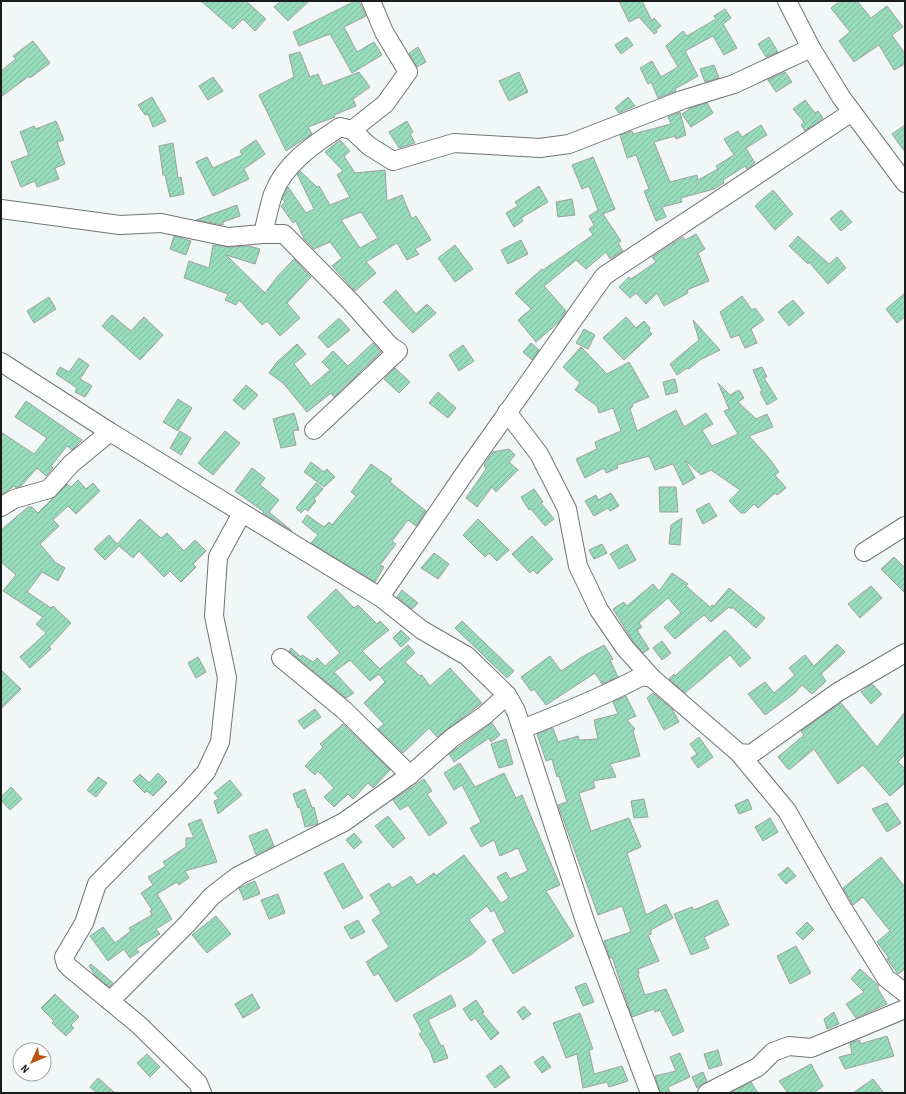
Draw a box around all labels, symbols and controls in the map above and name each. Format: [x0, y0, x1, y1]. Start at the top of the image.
north arrow [12, 1042, 52, 1082]
text: N [18, 1062, 32, 1076]

